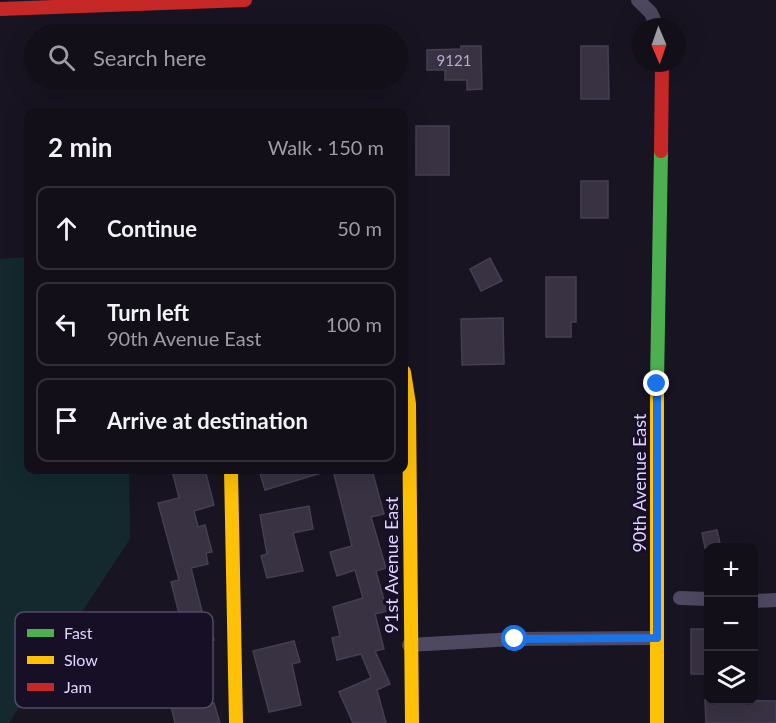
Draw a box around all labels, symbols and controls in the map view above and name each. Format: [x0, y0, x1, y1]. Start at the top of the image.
north arrow [632, 18, 686, 72]
search box [24, 24, 408, 90]
icon: search [45, 41, 78, 74]
text: Search here [93, 44, 206, 71]
house number: 9121 [437, 51, 471, 69]
text: 2 min [48, 131, 112, 163]
text: Walk · 150 m [268, 135, 384, 159]
icon: ahead [50, 212, 83, 245]
text: Continue [107, 215, 197, 242]
text: 50 m [337, 216, 382, 240]
text: Turn left [107, 299, 189, 326]
icon: left [50, 308, 83, 341]
text: 100 m [326, 312, 382, 336]
text: 90th Avenue East [107, 326, 262, 350]
route end [643, 370, 669, 396]
icon: arrive [50, 404, 83, 437]
text: Arrive at destination [107, 407, 308, 434]
street label: 90th Avenue East [628, 413, 650, 553]
street label: 91st Avenue East [380, 496, 402, 633]
map controls [704, 543, 758, 705]
button: + [704, 543, 758, 597]
button: − [704, 597, 758, 651]
legend [15, 612, 213, 708]
text: Fast [64, 623, 93, 642]
route start [501, 625, 527, 651]
text: Slow [64, 650, 98, 669]
button: layers [704, 651, 758, 705]
text: Jam [64, 677, 92, 696]

